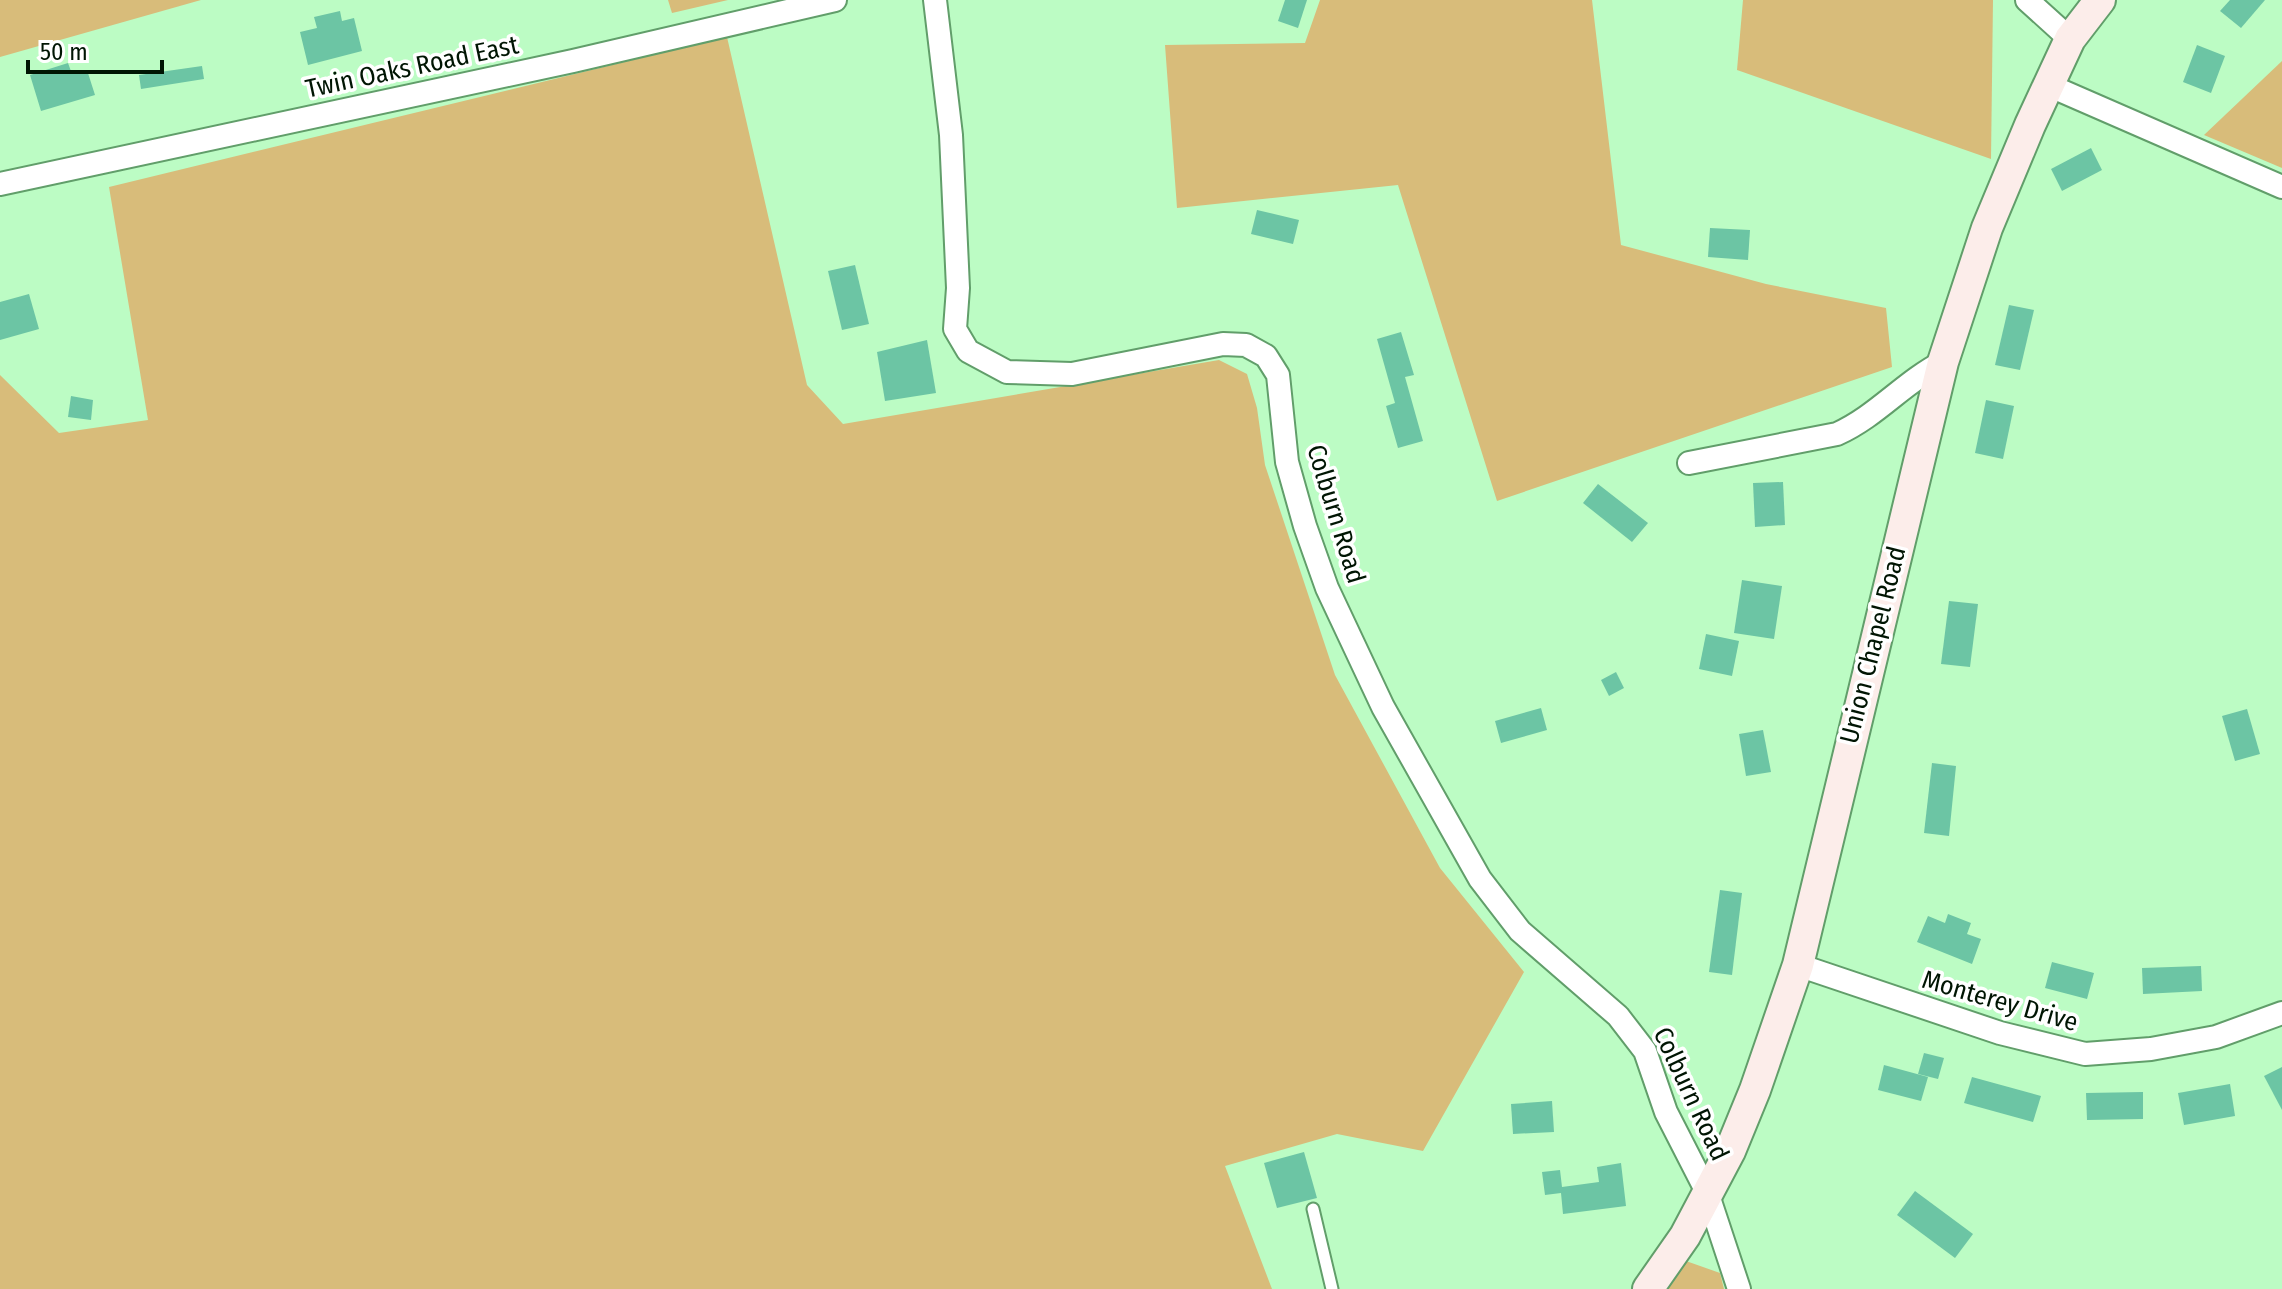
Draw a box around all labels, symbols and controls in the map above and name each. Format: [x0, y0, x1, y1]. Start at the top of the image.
scale bar [28, 24, 162, 74]
street label: Twin Oaks Road East [303, 29, 522, 105]
text: 50 m [40, 38, 88, 66]
street label: Colburn Road [1300, 441, 1372, 587]
street label: Union Chapel Road [1834, 543, 1912, 747]
street label: Monterey Drive [1919, 964, 2081, 1038]
street label: Colburn Road [1647, 1022, 1735, 1166]

